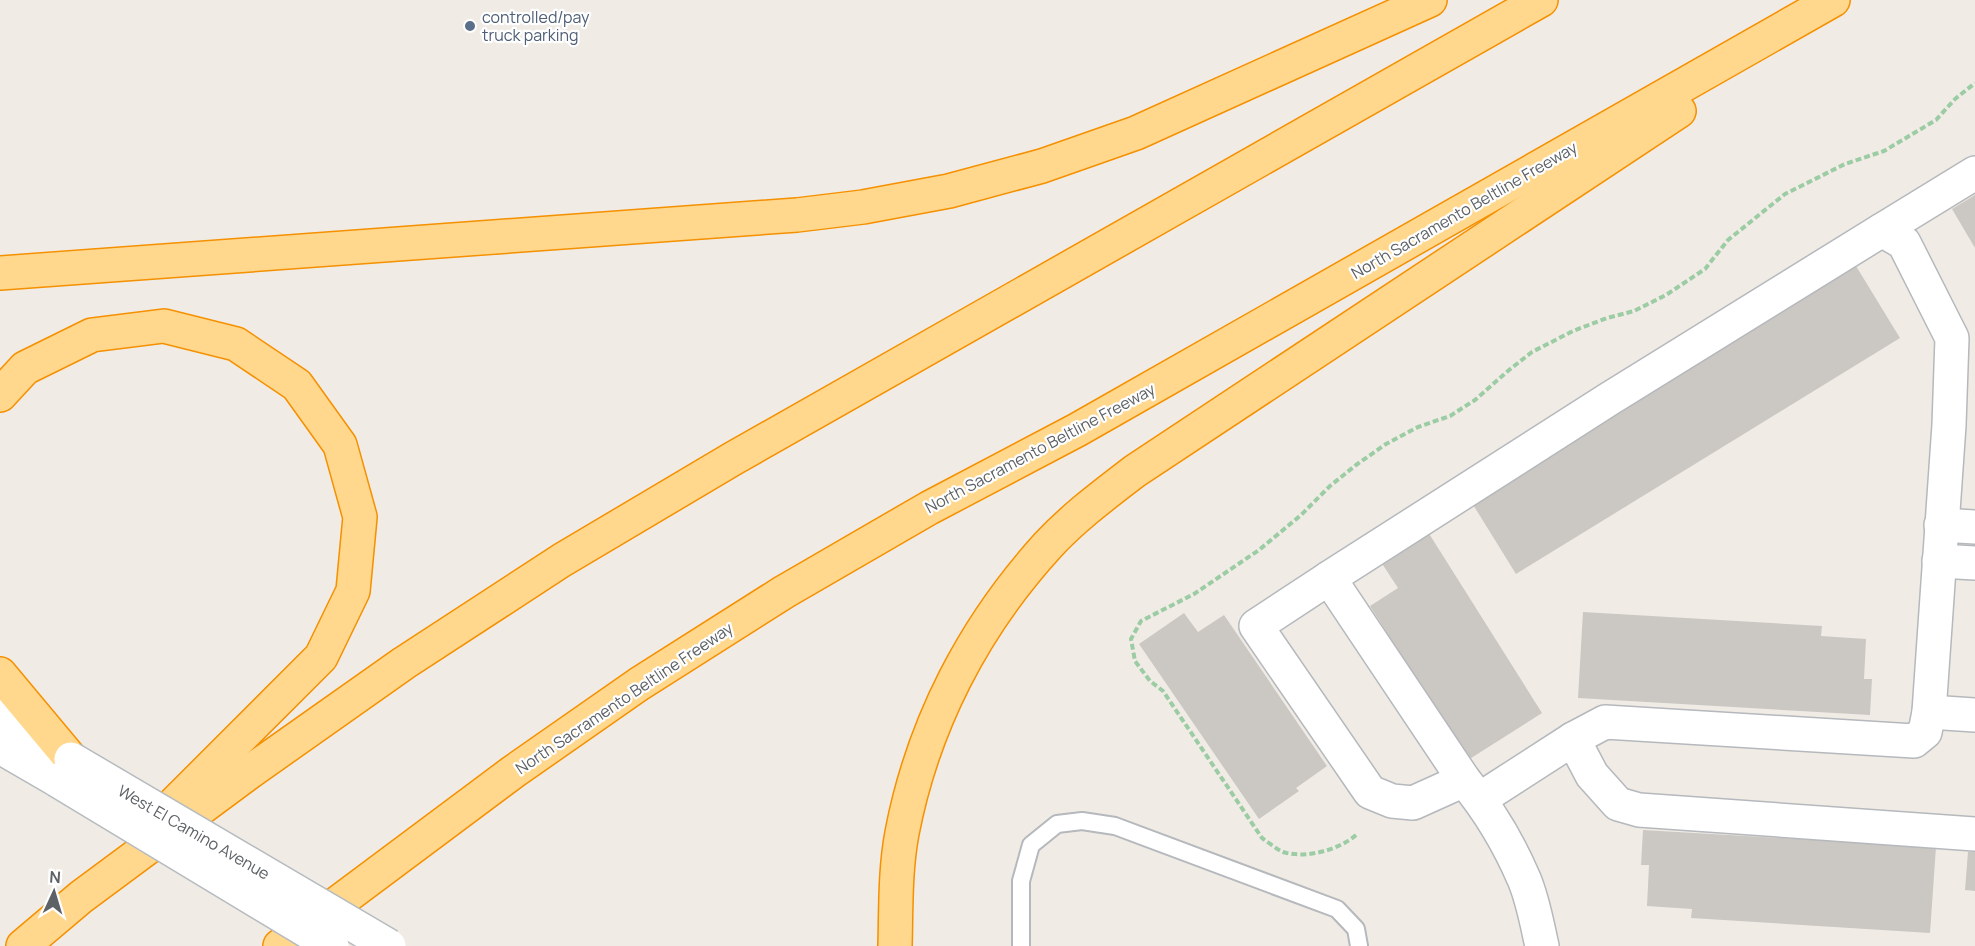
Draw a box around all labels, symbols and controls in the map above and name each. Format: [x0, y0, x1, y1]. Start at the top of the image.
place label: controlled/pay truck parking [482, 6, 590, 46]
marker: controlled/pay truck parking [463, 19, 477, 33]
street label: North Sacramento Beltline Freeway [1347, 136, 1582, 284]
street label: North Sacramento Beltline Freeway [921, 378, 1159, 518]
street label: North Sacramento Beltline Freeway [511, 617, 737, 779]
street label: West El Camino Avenue [114, 779, 274, 885]
north arrow [24, 862, 84, 922]
text: N [49, 866, 62, 888]

